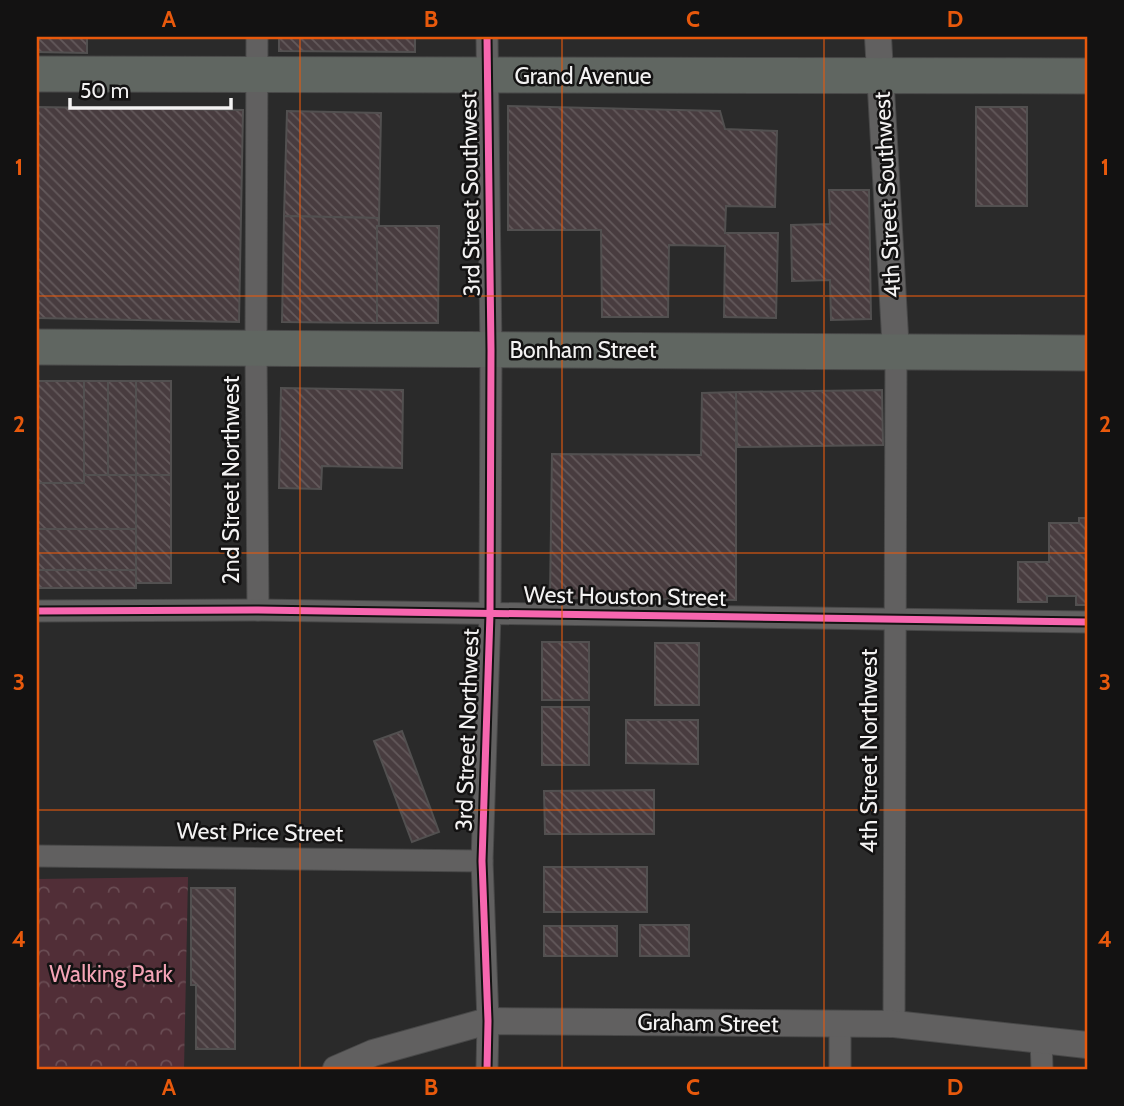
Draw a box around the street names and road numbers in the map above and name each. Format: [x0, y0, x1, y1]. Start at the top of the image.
street label: Grand Avenue [514, 62, 652, 90]
street label: 3rd Street Southwest [454, 91, 486, 297]
street label: 4th Street Southwest [868, 91, 906, 299]
street label: Bonham Street [509, 336, 657, 364]
street label: 2nd Street Northwest [217, 375, 245, 584]
street label: West Houston Street [523, 580, 727, 612]
street label: 3rd Street Northwest [449, 628, 485, 832]
street label: 4th Street Northwest [855, 649, 883, 853]
street label: West Price Street [176, 817, 344, 847]
street label: Graham Street [637, 1008, 779, 1038]

